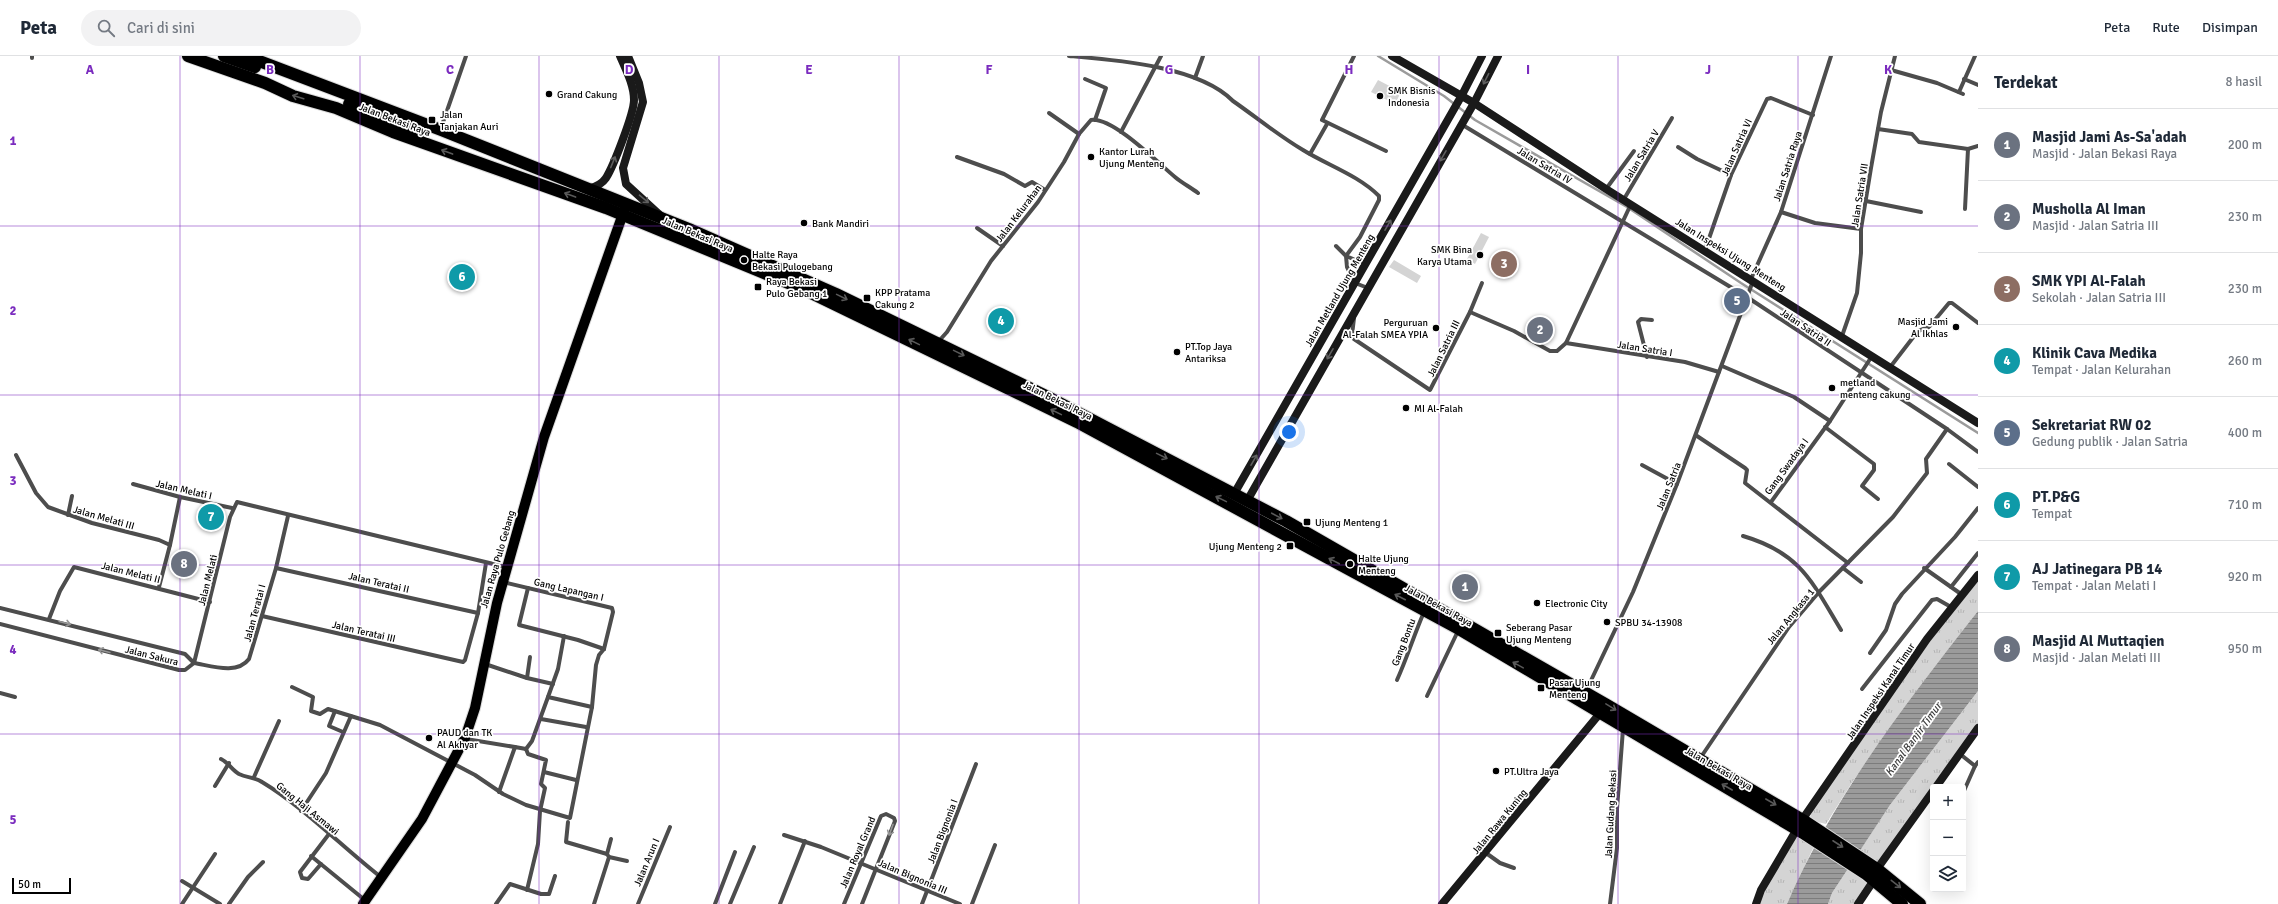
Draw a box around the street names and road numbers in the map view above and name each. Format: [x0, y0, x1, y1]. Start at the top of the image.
street label: Jalan Bekasi Raya [357, 101, 432, 139]
street label: Jalan Satria VI [1719, 117, 1755, 178]
street label: Jalan Satria V [1622, 127, 1662, 184]
street label: Jalan Satria Raya [1771, 130, 1805, 203]
street label: Jalan Satria IV [1515, 145, 1574, 187]
street label: Jalan Satria VII [1849, 162, 1871, 228]
street label: Jalan Kelurahan [993, 183, 1044, 245]
street label: Jalan Bekasi Raya [660, 215, 735, 255]
street label: Jalan Inspeksi Ujung Menteng [1673, 216, 1788, 294]
street label: Jalan Metland Ujung Menteng [1303, 232, 1377, 349]
street label: Jalan Satria II [1778, 306, 1833, 349]
street label: Jalan Satria III [1425, 318, 1463, 379]
street label: Jalan Satria I [1616, 339, 1673, 359]
street label: Jalan Bekasi Raya [1021, 379, 1094, 423]
street label: Gang Swadaya I [1762, 436, 1811, 497]
street label: Jalan Satria [1654, 461, 1684, 512]
street label: Jalan Melati I [154, 478, 213, 502]
street label: Jalan Melati III [72, 503, 136, 532]
street label: Jalan Raya Pulo Gebang [478, 509, 518, 610]
street label: Jalan Melati [196, 553, 220, 607]
street label: Jalan Melati II [100, 560, 161, 586]
street label: Jalan Teratai II [347, 570, 410, 596]
street label: Gang Lapangan I [533, 576, 605, 604]
street label: Jalan Bekasi Raya [1402, 582, 1475, 630]
street label: Jalan Teratai I [242, 583, 268, 643]
street label: Jalan Angkasa 1 [1764, 586, 1817, 647]
street label: Gang Bontu [1389, 617, 1419, 668]
street label: Jalan Teratai III [331, 619, 397, 645]
street label: Jalan Inspeksi Kanal Timur [1844, 641, 1918, 742]
street label: Jalan Sakura [124, 644, 180, 668]
street label: Jalan Bekasi Raya [1683, 745, 1754, 793]
street label: Jalan Gudang Bekasi [1603, 770, 1619, 859]
street label: Gang Haji Asmawi [273, 780, 341, 838]
street label: Jalan Rawa Kuning [1470, 787, 1530, 857]
street label: Jalan Bignonia I [925, 797, 961, 865]
street label: Jalan Royal Grand [837, 815, 878, 890]
street label: Jalan Arun I [631, 837, 662, 888]
street label: Jalan Bignonia III [876, 857, 949, 897]

